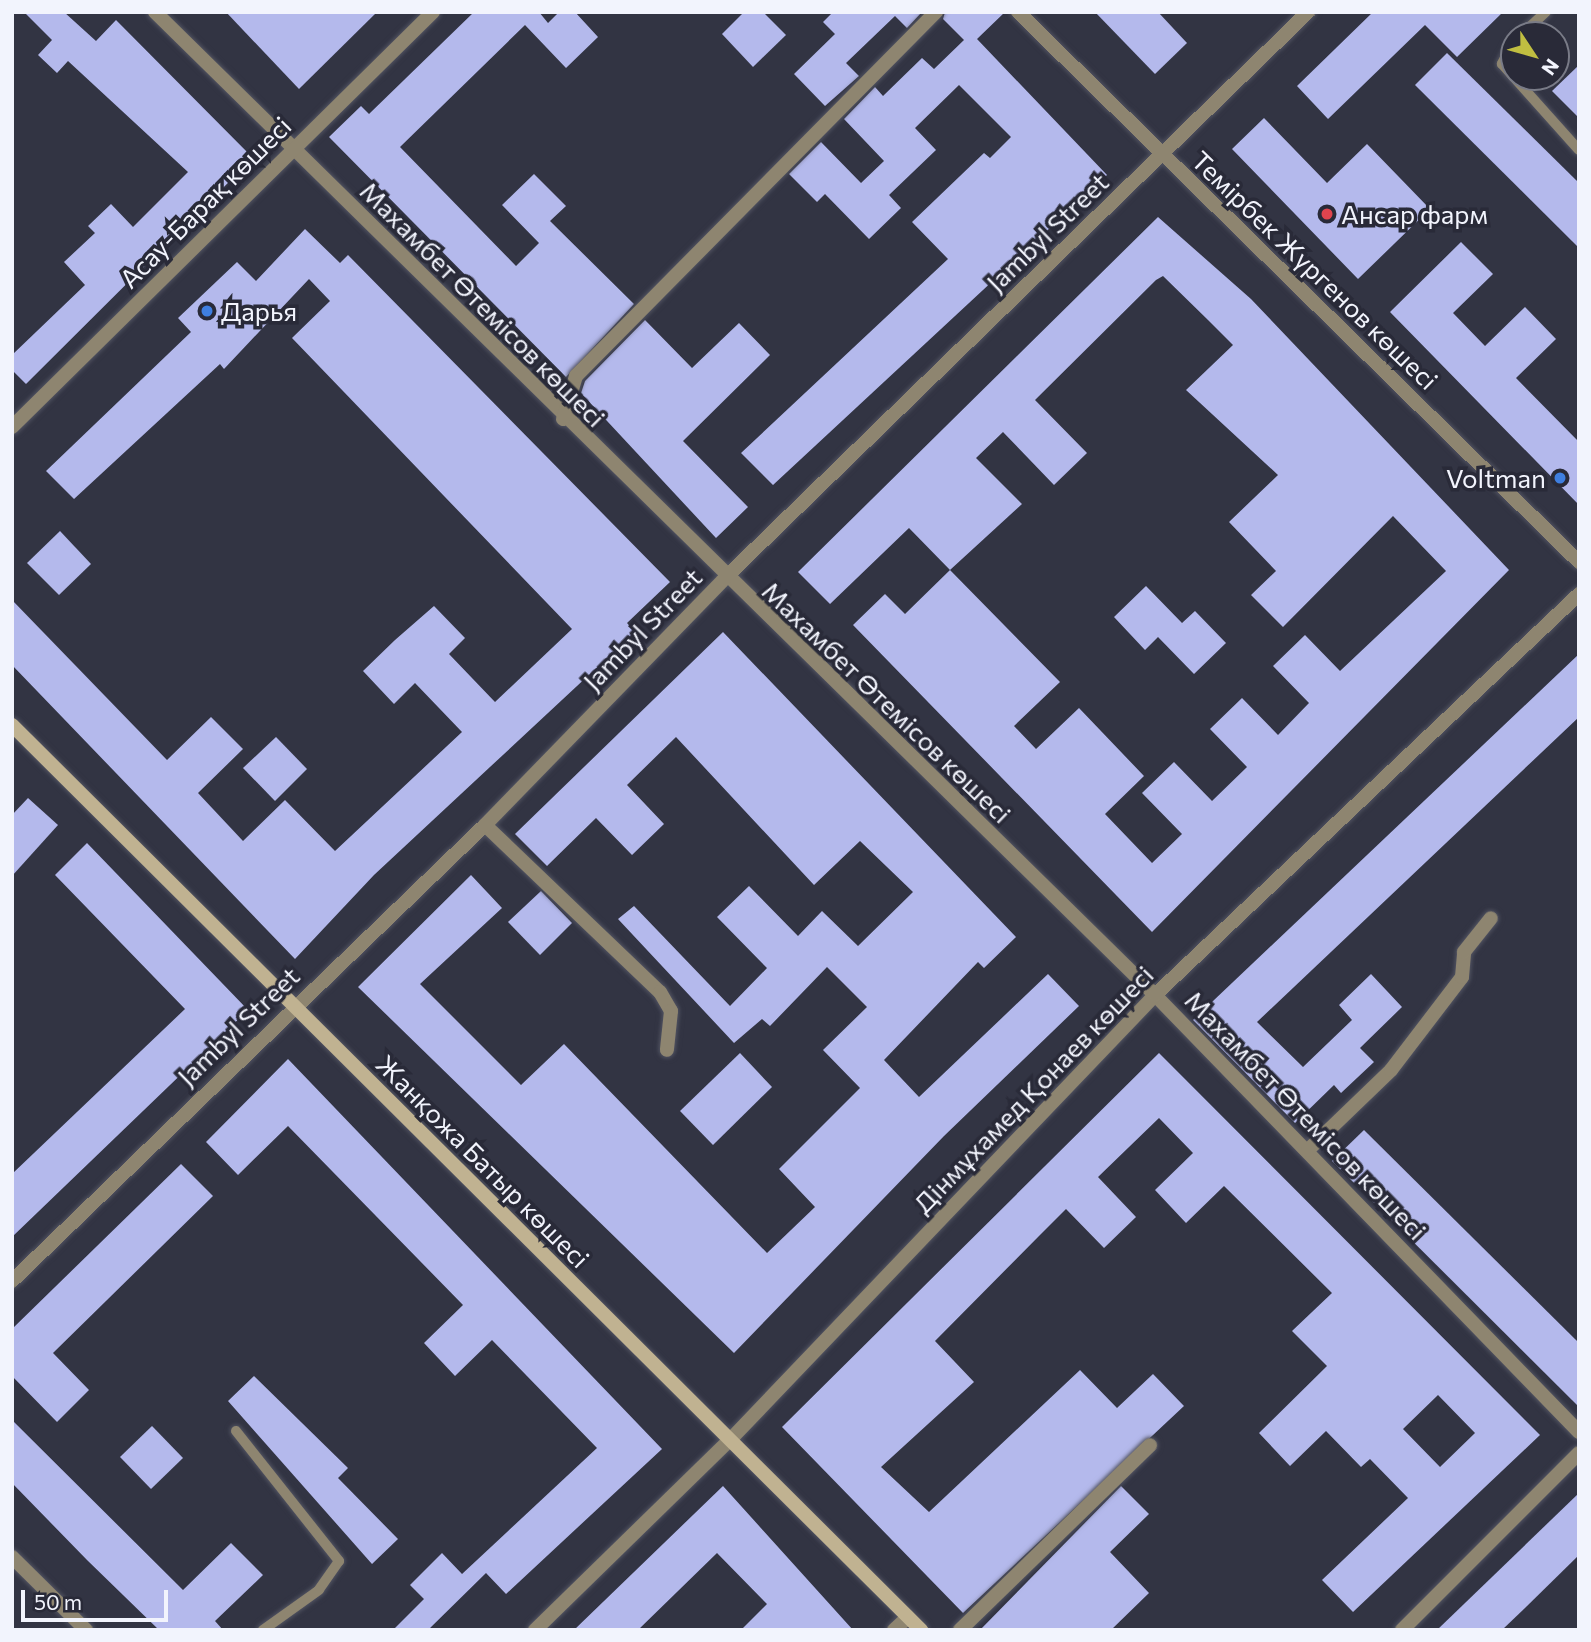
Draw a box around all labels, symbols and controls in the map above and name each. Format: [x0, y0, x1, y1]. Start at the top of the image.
north arrow [1500, 21, 1570, 91]
text: N [1537, 55, 1564, 80]
street label: Асау-Барақ көшесі [113, 110, 297, 294]
street label: Темірбек Жүргенов көшесі [1186, 144, 1444, 396]
street label: Jambyl Street [980, 166, 1114, 298]
street label: Махамбет Өтемісов көшесі [354, 175, 612, 433]
place label: Ансар фарм [1341, 198, 1488, 230]
marker: Ансар фарм [1319, 206, 1335, 222]
place label: Дарья [221, 295, 297, 327]
marker: Дарья [199, 303, 215, 319]
place label: Voltman [1446, 462, 1546, 494]
marker: Voltman [1552, 470, 1568, 486]
street label: Jambyl Street [576, 562, 708, 696]
street label: Махамбет Өтемісов көшесі [756, 575, 1018, 829]
street label: Дінмұхамед Қонаев көшесі [907, 959, 1159, 1219]
street label: Jambyl Street [171, 960, 305, 1092]
street label: Махамбет Өтемісов көшесі [1179, 984, 1433, 1246]
street label: Жанқожа Батыр көшесі [370, 1048, 596, 1274]
scale bar [24, 1576, 172, 1620]
text: 50 m [34, 1589, 82, 1614]

